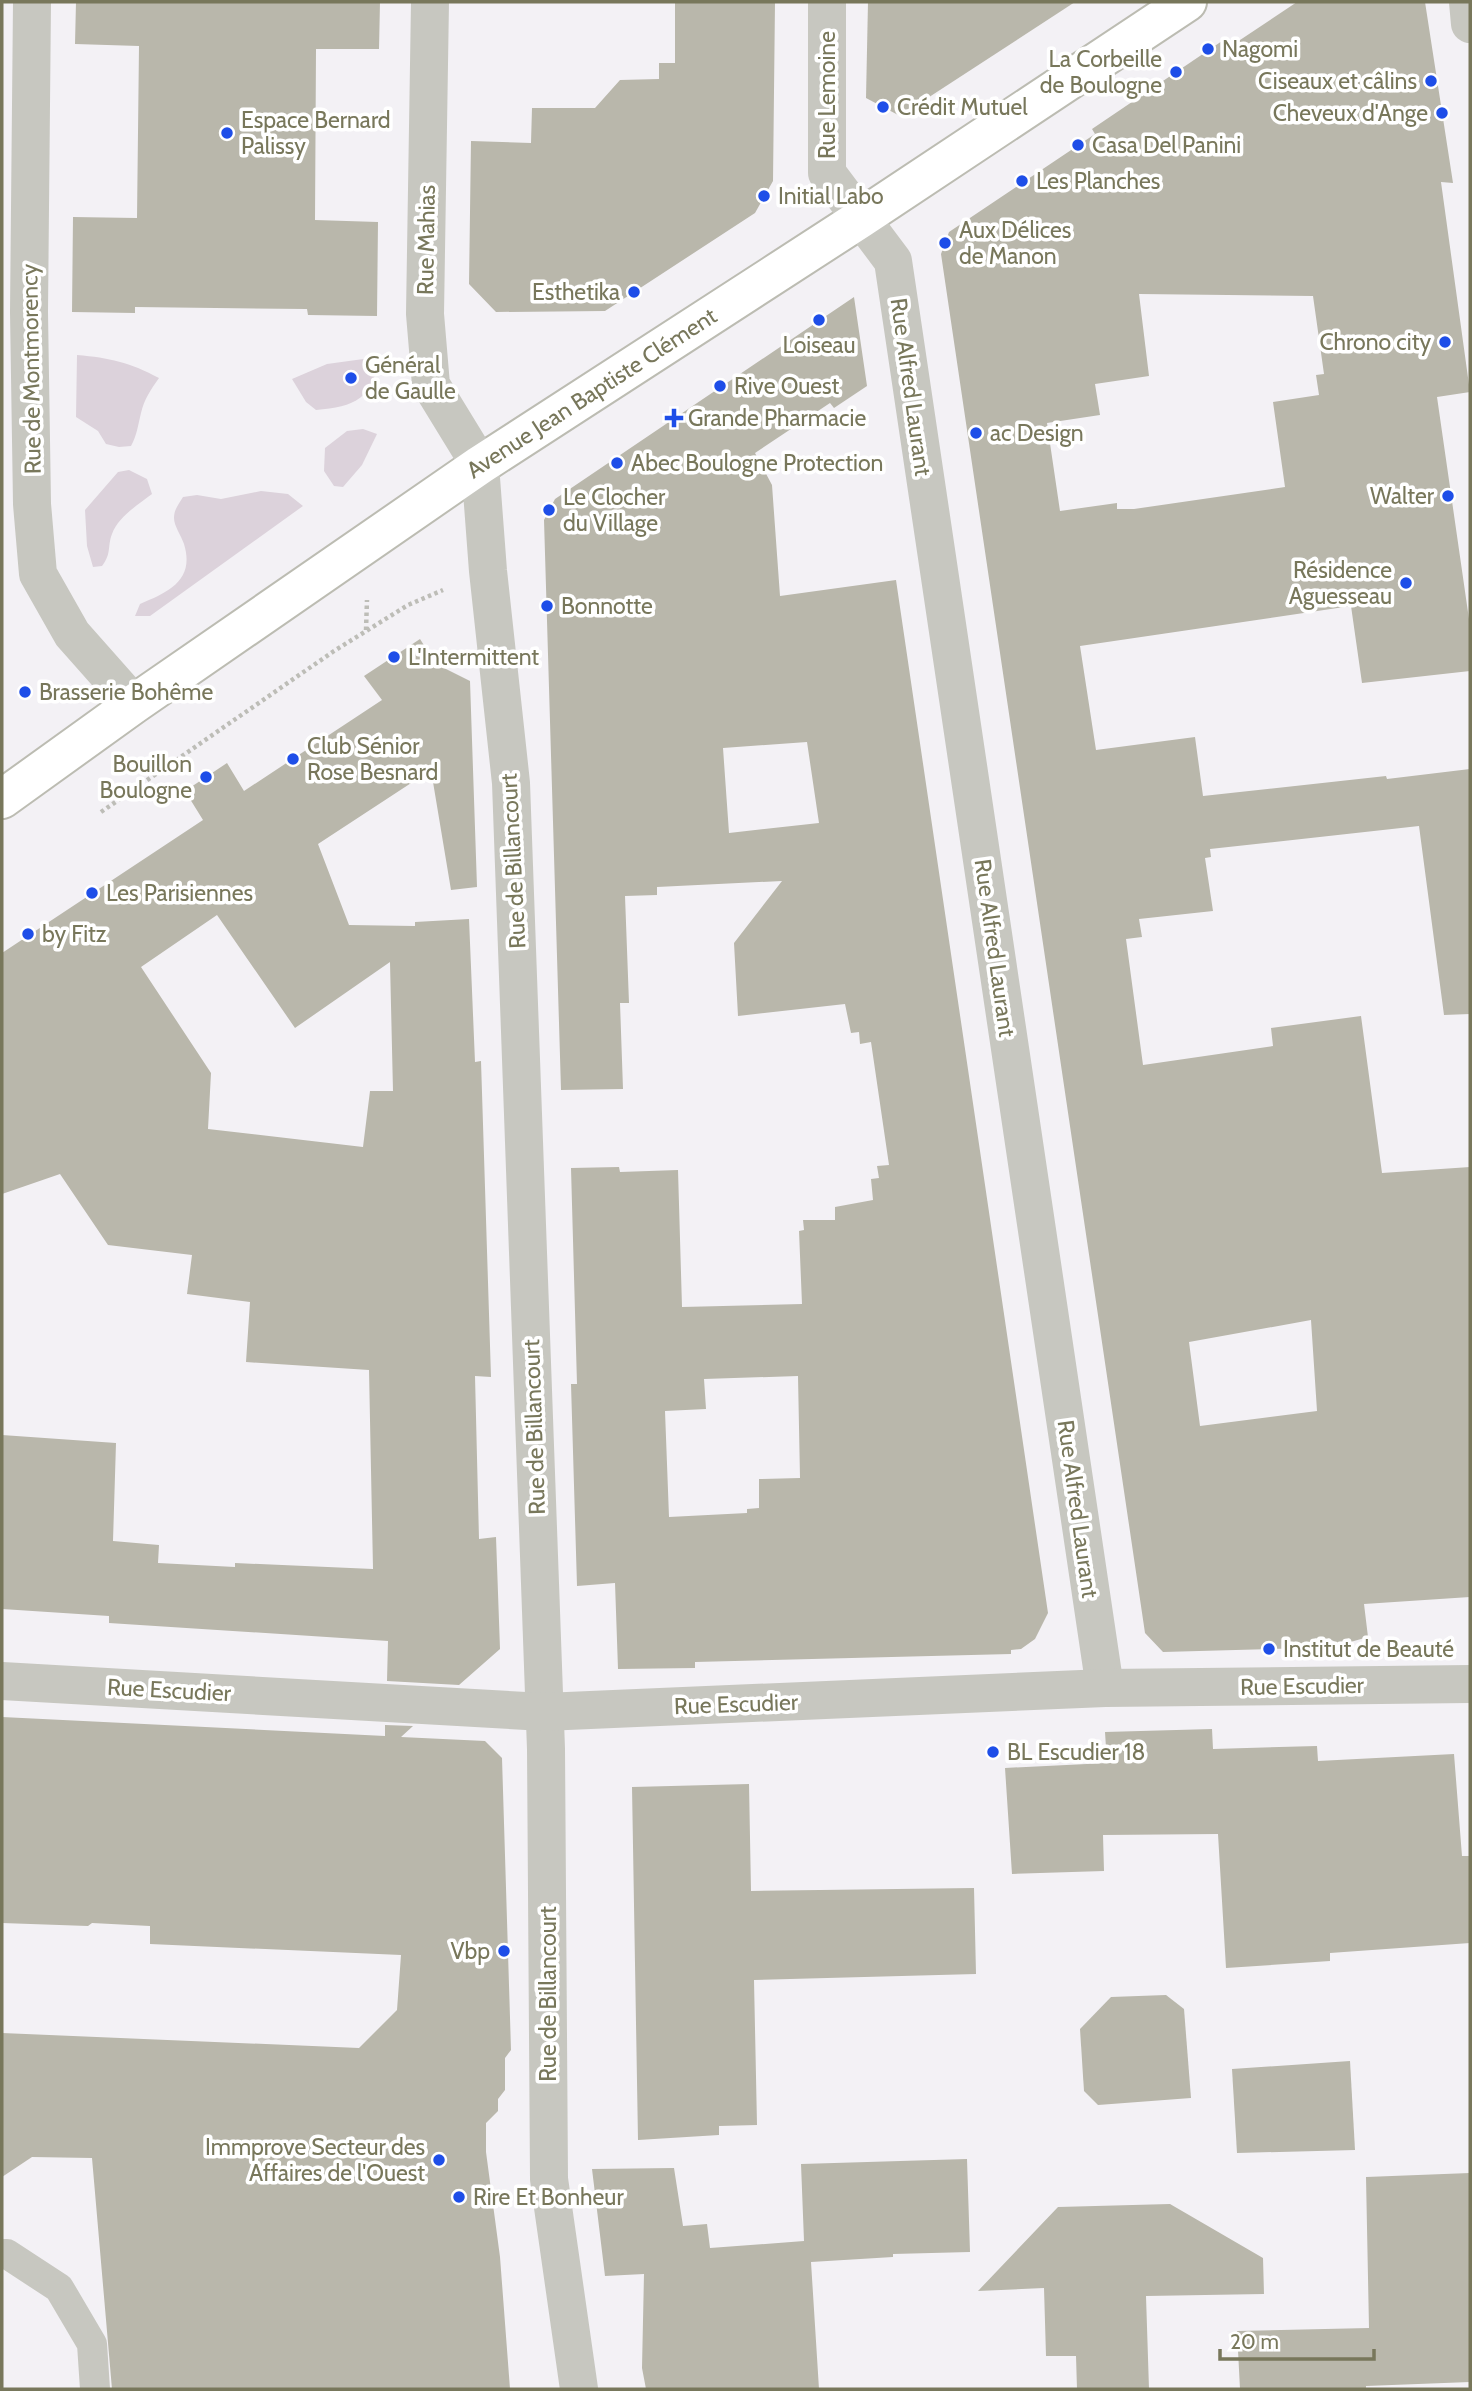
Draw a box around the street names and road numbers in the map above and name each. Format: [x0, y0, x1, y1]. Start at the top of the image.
street label: Rue Lemoine [813, 31, 841, 159]
street label: Rue Mahias [411, 185, 441, 295]
street label: Rue de Montmorency [15, 263, 47, 474]
street label: Rue Alfred Laurant [885, 296, 937, 478]
street label: Avenue Jean Baptiste Clément [461, 301, 722, 484]
street label: Rue de Billancourt [494, 772, 532, 949]
street label: Rue Alfred Laurant [969, 857, 1021, 1039]
street label: Rue de Billancourt [517, 1339, 551, 1515]
street label: Rue Alfred Laurant [1052, 1418, 1104, 1600]
street label: Rue Escudier [1240, 1671, 1365, 1701]
street label: Rue Escudier [106, 1673, 232, 1707]
street label: Rue Escudier [674, 1688, 799, 1720]
street label: Rue de Billancourt [534, 1906, 562, 2082]

